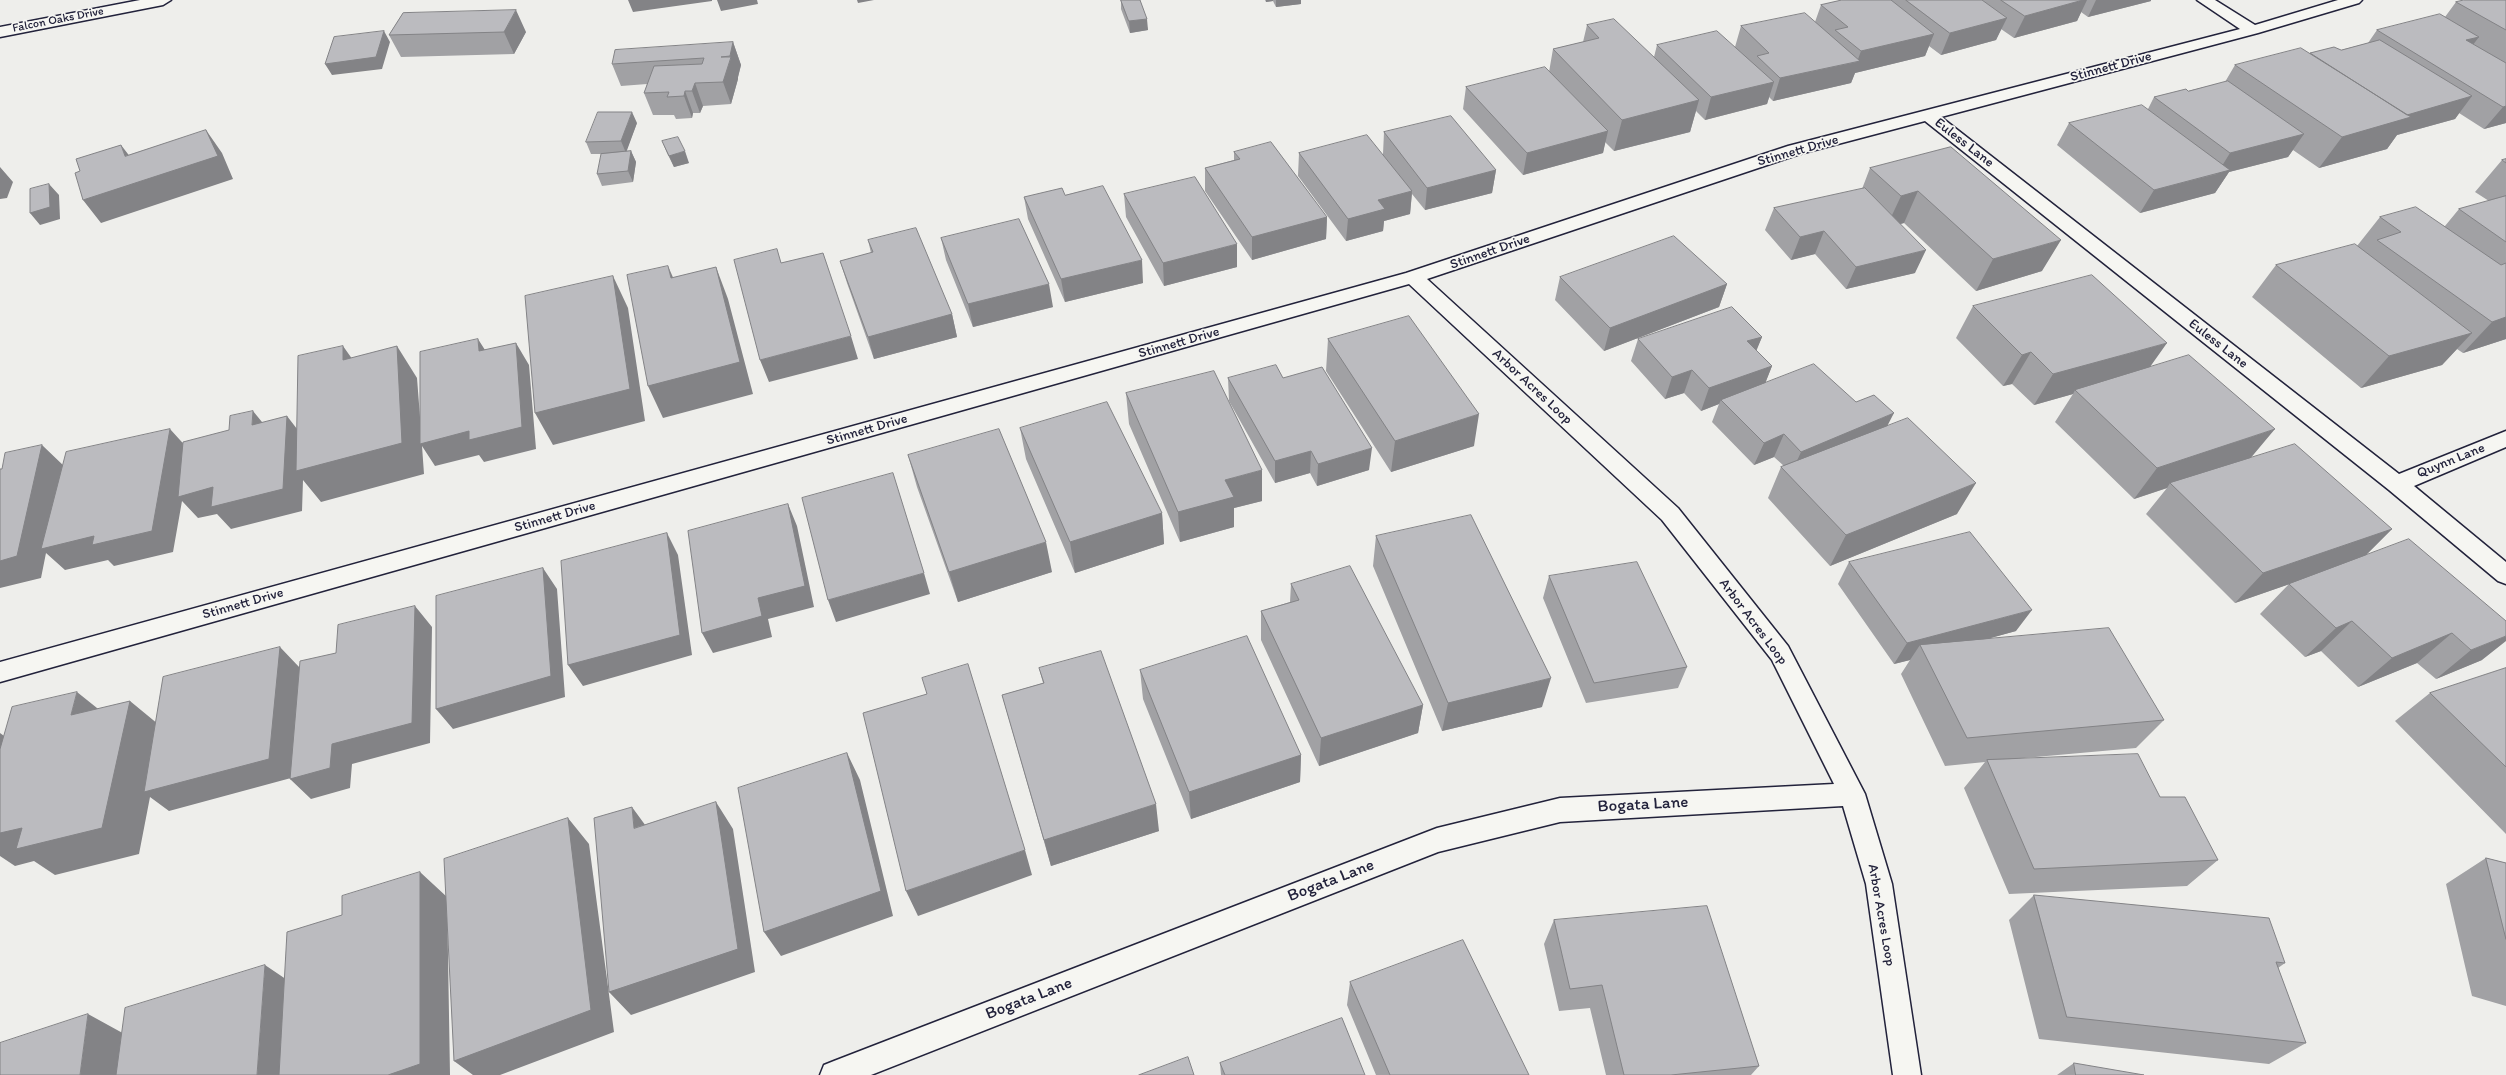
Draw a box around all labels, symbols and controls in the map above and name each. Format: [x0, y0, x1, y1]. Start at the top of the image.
street label: Falcon Oaks Drive [11, 4, 105, 36]
street label: Stinnett Drive [2069, 48, 2153, 86]
street label: Euless Lane [1931, 115, 1997, 171]
street label: Stinnett Drive [1756, 131, 1840, 171]
street label: Stinnett Drive [1448, 230, 1532, 274]
street label: Euless Lane [2185, 316, 2251, 372]
street label: Stinnett Drive [1137, 323, 1221, 363]
street label: Arbor Acres Loop [1488, 346, 1576, 428]
street label: Stinnett Drive [825, 410, 909, 450]
street label: Quynn Lane [2415, 440, 2487, 482]
street label: Stinnett Drive [513, 497, 597, 537]
street label: Arbor Acres Loop [1715, 576, 1791, 668]
street label: Stinnett Drive [201, 584, 285, 624]
street label: Bogata Lane [1597, 792, 1689, 818]
street label: Bogata Lane [1285, 855, 1377, 907]
street label: Arbor Acres Loop [1864, 863, 1898, 967]
street label: Bogata Lane [983, 973, 1075, 1025]

